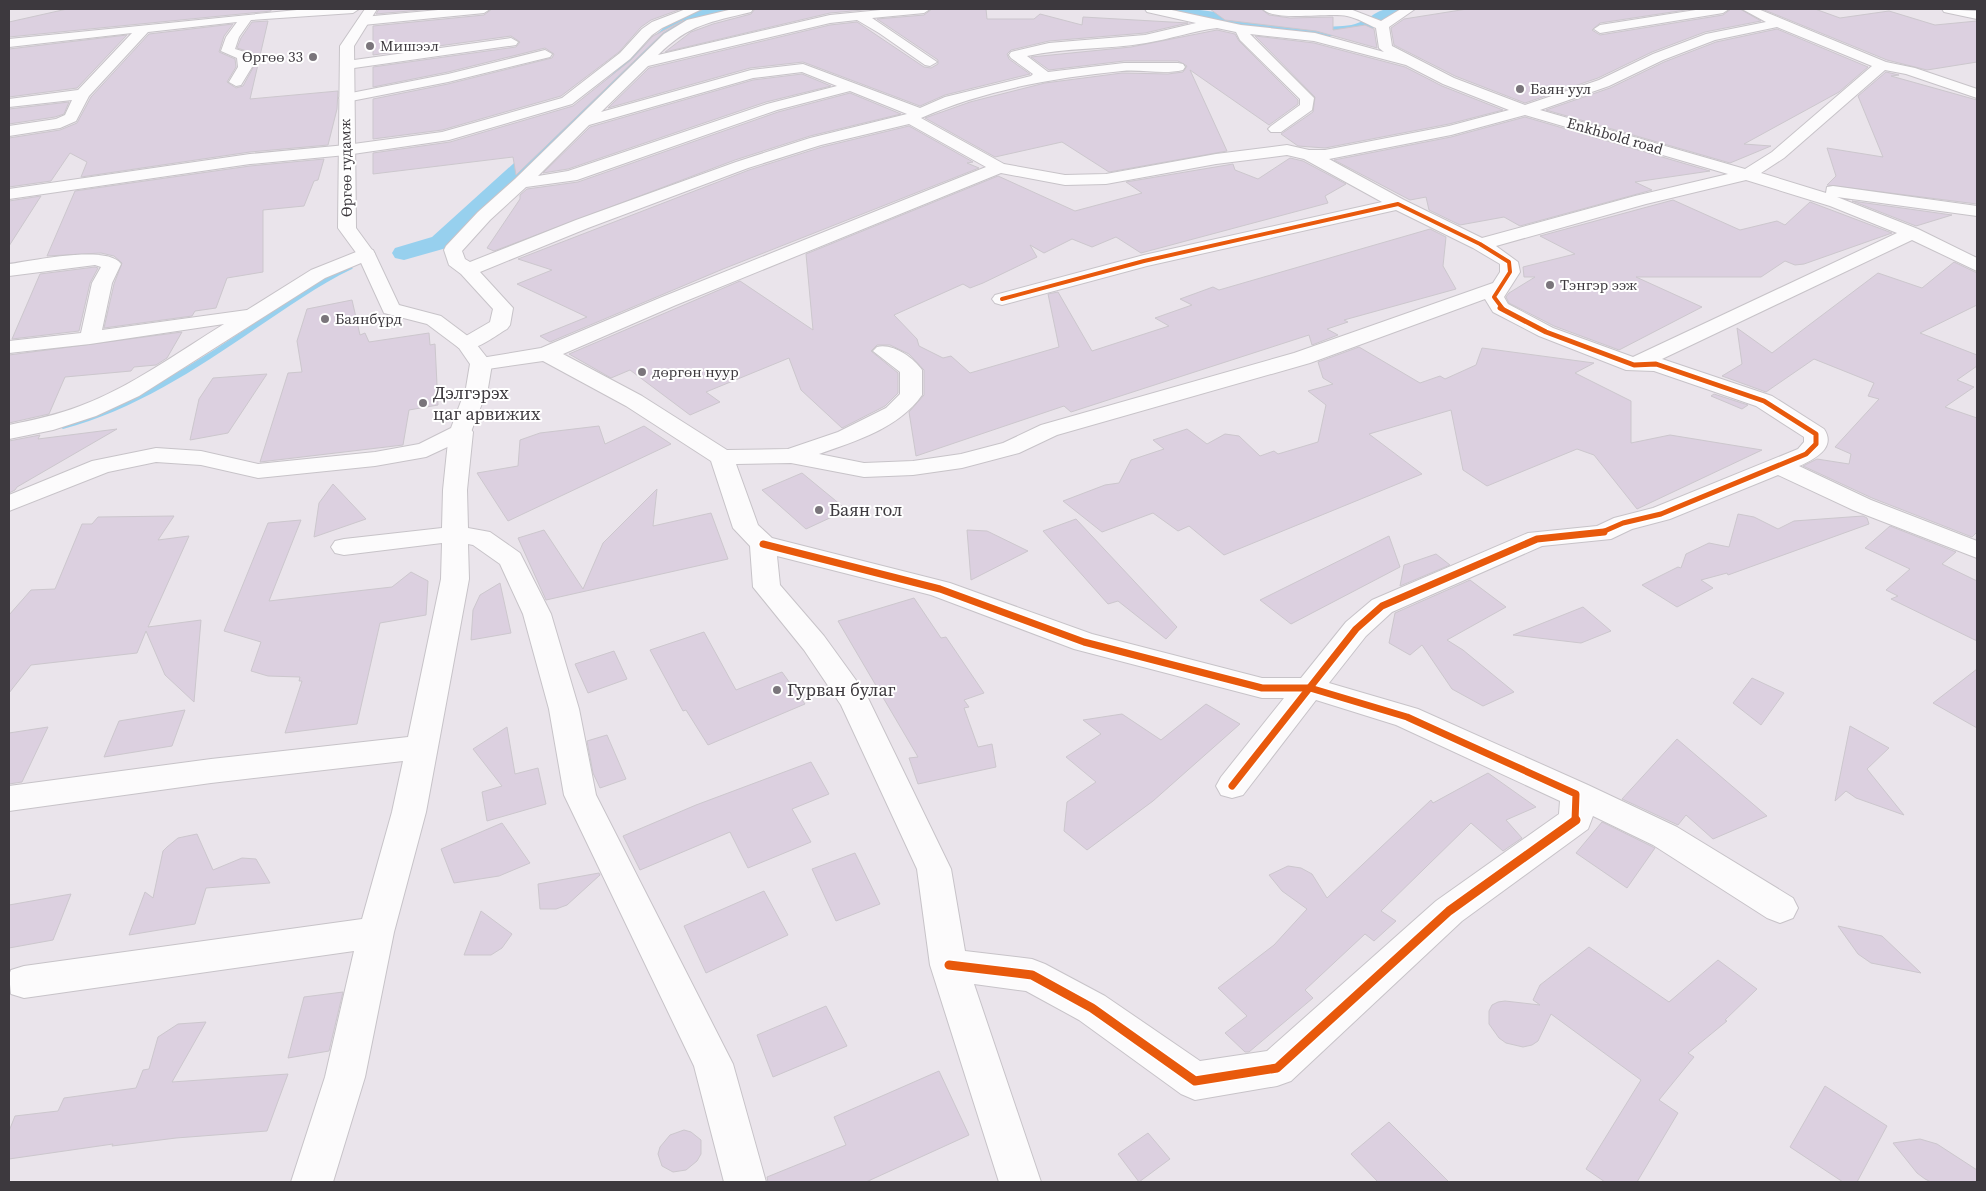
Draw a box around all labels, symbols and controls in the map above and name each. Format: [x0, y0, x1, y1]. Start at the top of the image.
place label: Мишээл [380, 35, 439, 56]
marker: Мишээл [364, 40, 376, 52]
place label: Өргөө 33 [242, 46, 303, 67]
marker: Өргөө 33 [307, 51, 319, 63]
place label: Баян уул [1530, 78, 1591, 99]
marker: Баян уул [1514, 83, 1526, 95]
street label: Enkhbold road [1565, 112, 1666, 159]
street label: Өргөө гудамж [334, 118, 357, 217]
place label: Тэнгэр ээж [1560, 274, 1638, 295]
marker: Тэнгэр ээж [1544, 279, 1556, 291]
place label: Баянбүрд [335, 308, 403, 329]
marker: Баянбүрд [319, 313, 331, 325]
place label: дөргөн нуур [652, 361, 739, 382]
marker: дөргөн нуур [636, 366, 648, 378]
place label: Дэлгэрэх цаг арвижих [433, 380, 541, 426]
marker: Дэлгэрэх цаг арвижих [417, 397, 429, 409]
place label: Баян гол [829, 497, 902, 522]
marker: Баян гол [813, 504, 825, 516]
place label: Гурван булаг [787, 677, 896, 702]
marker: Гурван булаг [771, 684, 783, 696]

